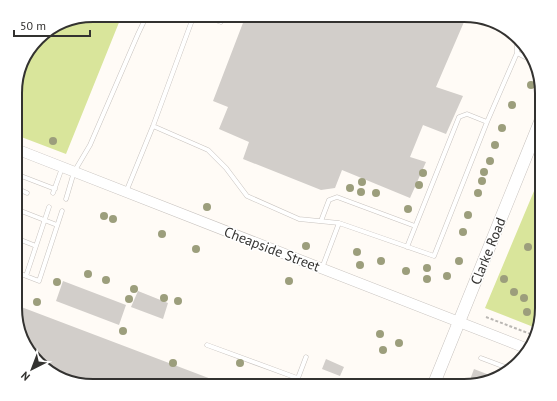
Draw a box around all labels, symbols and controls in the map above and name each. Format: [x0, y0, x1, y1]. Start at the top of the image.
scale bar [14, 12, 90, 38]
text: 50 m [20, 18, 46, 33]
street label: Clarke Road [466, 215, 510, 287]
street label: Cheapside Street [222, 222, 323, 276]
north arrow [12, 349, 52, 389]
text: N [18, 369, 33, 384]

